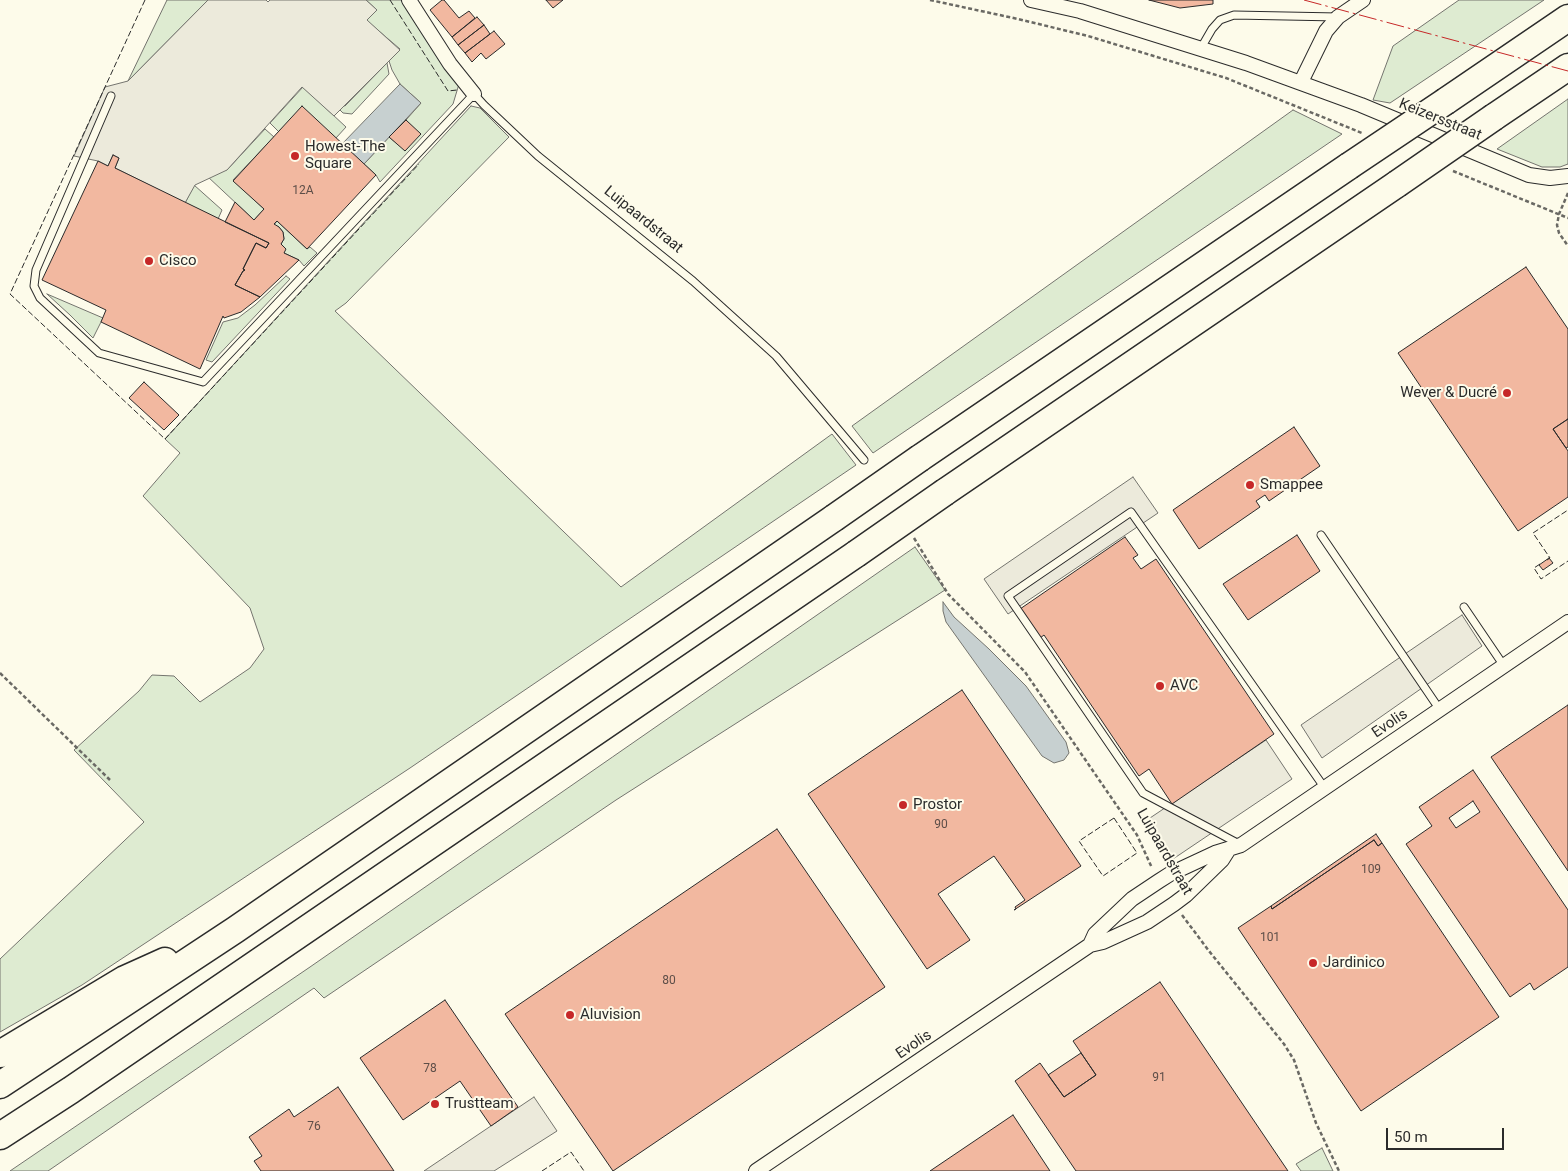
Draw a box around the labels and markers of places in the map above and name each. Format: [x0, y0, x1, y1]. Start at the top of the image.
place label: Howest-The Square [305, 138, 385, 173]
marker: Howest-The Square [289, 150, 301, 162]
place label: Cisco [159, 252, 197, 270]
marker: Cisco [143, 255, 155, 267]
place label: Wever & Ducré [1400, 384, 1497, 402]
marker: Wever & Ducré [1501, 387, 1513, 399]
place label: Smappee [1260, 476, 1323, 494]
marker: Smappee [1244, 479, 1256, 491]
place label: AVC [1170, 677, 1198, 695]
marker: AVC [1154, 680, 1166, 692]
place label: Prostor [913, 796, 962, 814]
marker: Prostor [897, 799, 909, 811]
place label: Jardinico [1323, 954, 1385, 972]
marker: Jardinico [1307, 957, 1319, 969]
place label: Aluvision [580, 1006, 641, 1024]
marker: Aluvision [564, 1009, 576, 1021]
place label: Trustteam [445, 1095, 514, 1113]
marker: Trustteam [429, 1098, 441, 1110]

